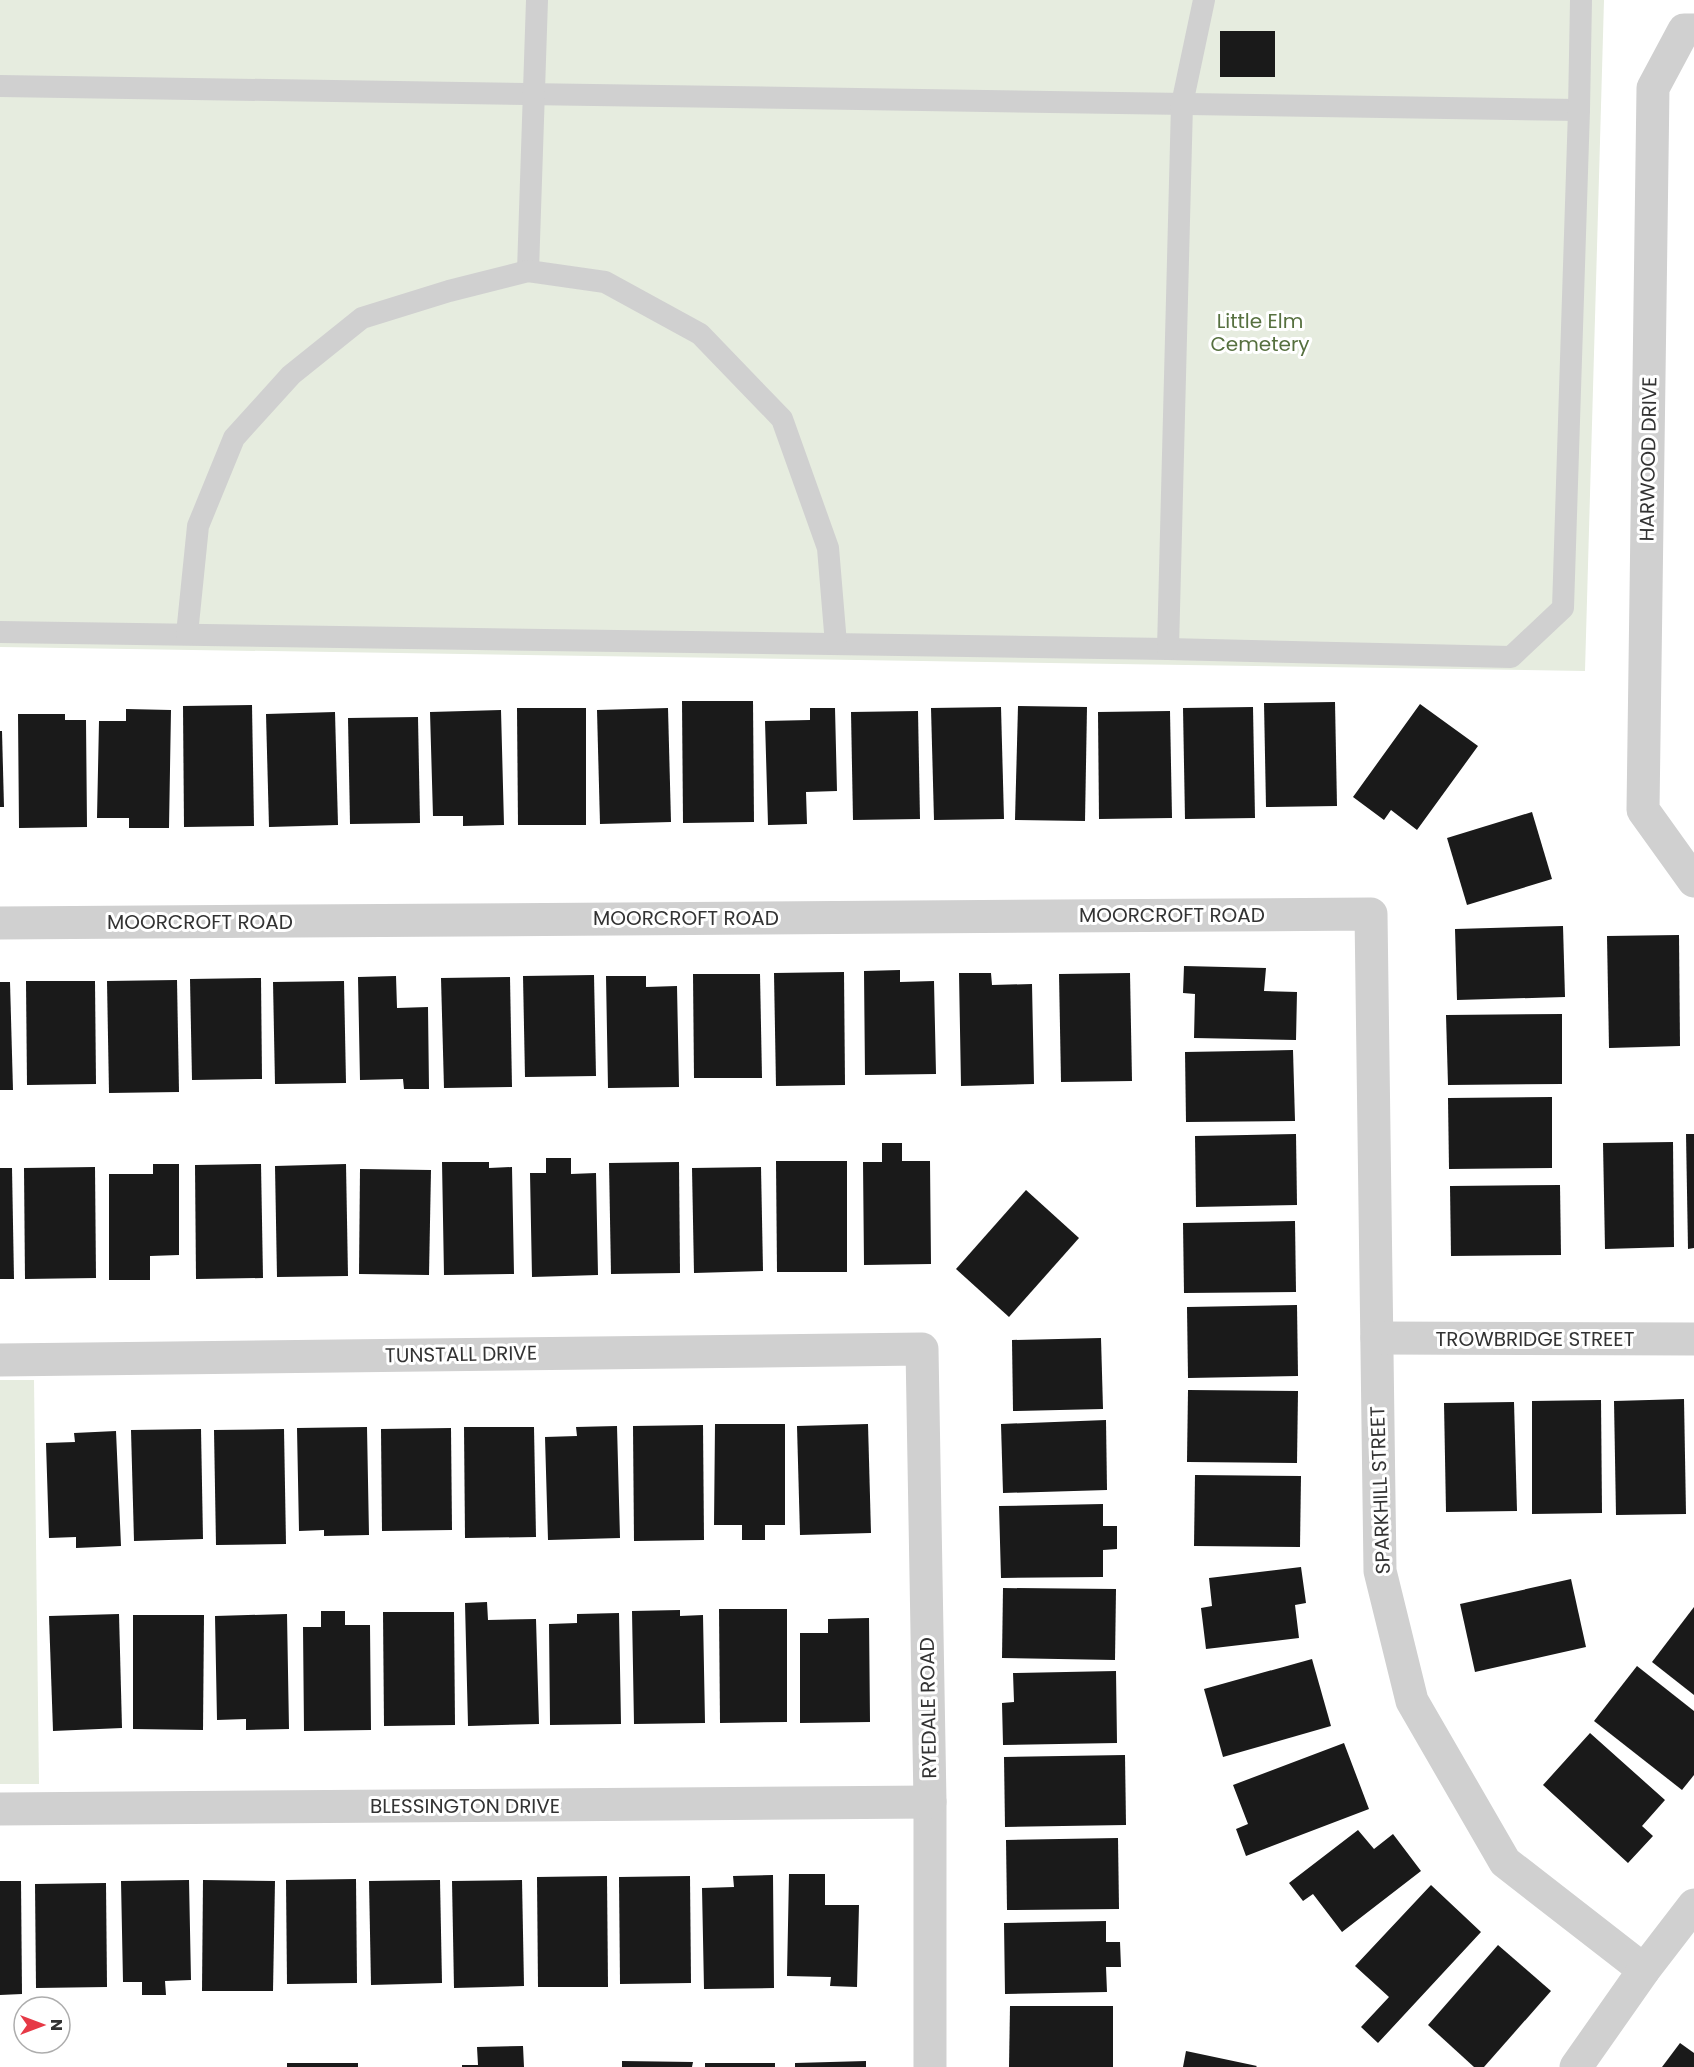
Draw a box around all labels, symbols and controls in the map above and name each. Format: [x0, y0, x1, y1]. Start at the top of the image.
park label: Little Elm Cemetery [1210, 307, 1310, 358]
street label: HARWOOD DRIVE [1633, 376, 1663, 542]
street label: MOORCROFT ROAD [1079, 901, 1265, 929]
street label: MOORCROFT ROAD [593, 904, 779, 932]
street label: MOORCROFT ROAD [107, 908, 293, 936]
street label: TROWBRIDGE STREET [1436, 1325, 1635, 1353]
street label: TUNSTALL DRIVE [385, 1339, 537, 1369]
street label: SPARKHILL STREET [1363, 1405, 1397, 1575]
street label: RYEDALE ROAD [913, 1637, 943, 1779]
street label: BLESSINGTON DRIVE [370, 1792, 560, 1820]
north arrow [12, 1995, 72, 2055]
text: N [45, 2019, 68, 2031]

